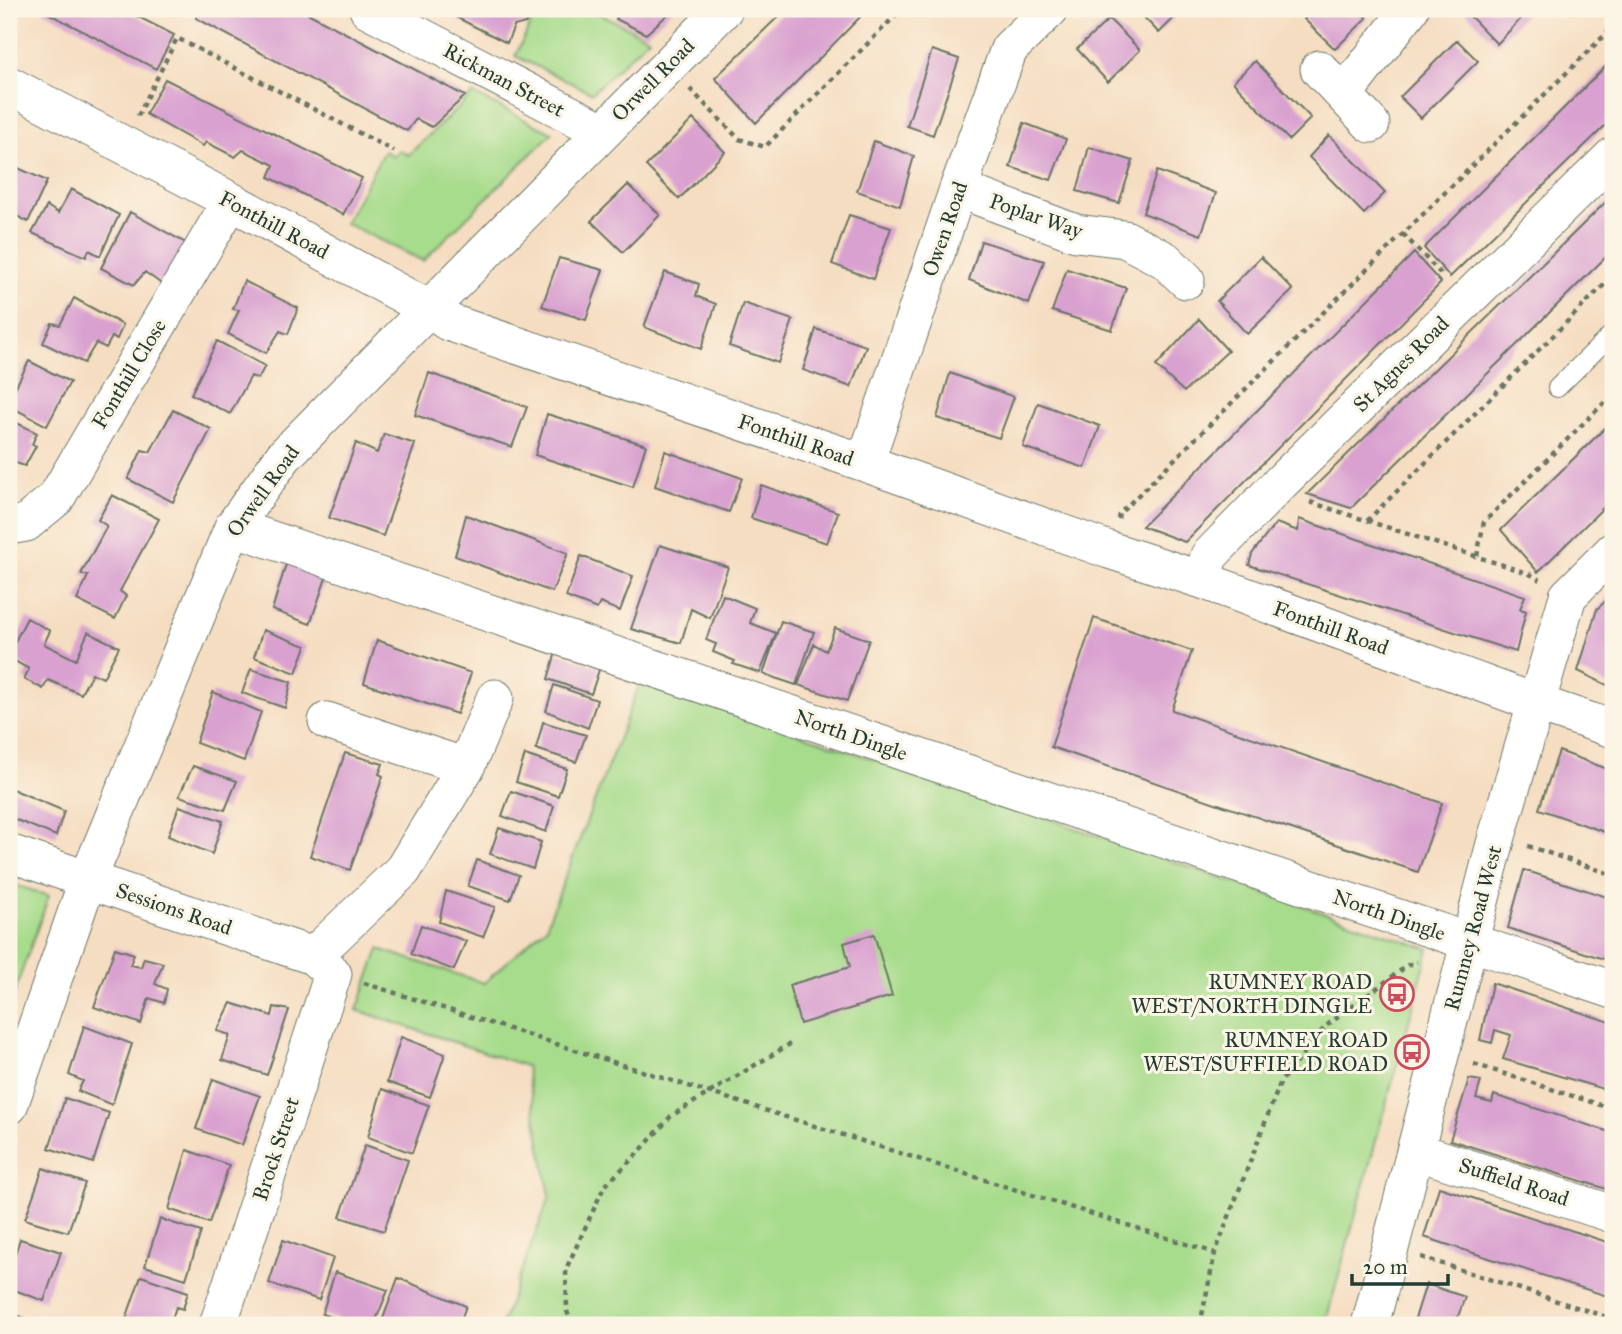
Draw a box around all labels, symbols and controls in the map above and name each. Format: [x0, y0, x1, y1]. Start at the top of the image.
street label: Orwell Road [606, 33, 700, 127]
street label: Rickman Street [439, 37, 570, 123]
street label: Owen Road [917, 178, 974, 280]
street label: Fonthill Road [215, 185, 334, 265]
street label: Poplar Way [986, 188, 1087, 244]
street label: St Agnes Road [1348, 310, 1455, 417]
street label: Fonthill Close [86, 314, 172, 433]
street label: Fonthill Road [735, 408, 858, 472]
street label: Orwell Road [221, 440, 305, 542]
street label: Fonthill Road [1270, 595, 1393, 661]
street label: North Dingle [791, 704, 911, 766]
street label: Rumney Road West [1438, 842, 1508, 1013]
street label: Sessions Road [113, 877, 236, 941]
street label: North Dingle [1329, 884, 1449, 946]
place label: RUMNEY ROAD WEST/NORTH DINGLE [1131, 969, 1372, 1019]
bus stop icon: RUMNEY ROAD WEST/NORTH DINGLE [1378, 975, 1416, 1013]
place label: RUMNEY ROAD WEST/SUFFIELD ROAD [1143, 1027, 1388, 1077]
bus stop icon: RUMNEY ROAD WEST/SUFFIELD ROAD [1393, 1033, 1431, 1071]
street label: Brock Street [247, 1093, 305, 1204]
street label: Suffield Road [1456, 1152, 1573, 1212]
scale bar [1352, 1243, 1449, 1287]
text: 20 m [1363, 1254, 1408, 1280]

